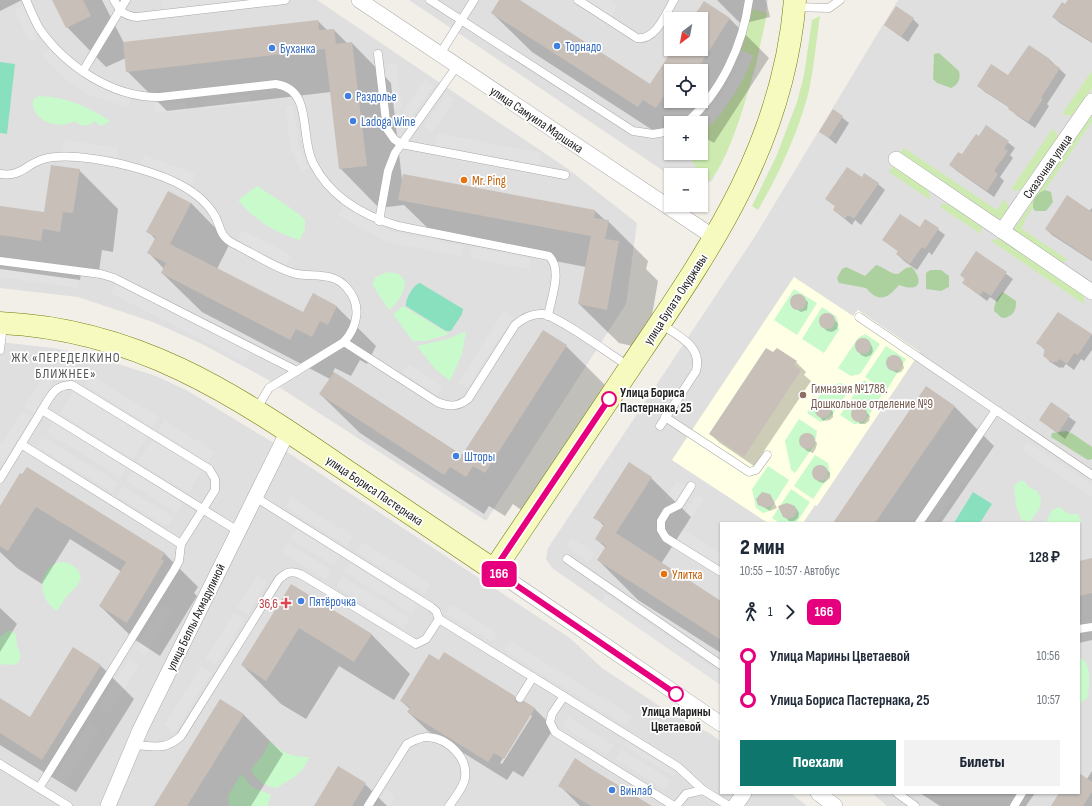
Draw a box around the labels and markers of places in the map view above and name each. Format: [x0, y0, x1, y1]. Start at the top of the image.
place label: Торнадо [565, 39, 601, 55]
place label: Буханка [280, 41, 316, 57]
marker: Торнадо [552, 41, 562, 51]
marker: Буханка [267, 43, 277, 53]
place label: Раздолье [356, 89, 397, 105]
marker: Раздолье [343, 91, 353, 101]
place label: Ladoga Wine [361, 114, 415, 130]
marker: Ladoga Wine [348, 116, 358, 126]
place label: Mr. Ping [472, 173, 506, 189]
marker: Mr. Ping [459, 175, 469, 185]
place label: Гимназия №1788. Дошкольное отделение №9 [811, 381, 933, 412]
place label: Улица Бориса Пастернака, 25 [620, 385, 692, 416]
marker: Гимназия №1788. Дошкольное отделение №9 [798, 390, 808, 400]
marker: Улица Бориса Пастернака, 25 [601, 391, 617, 407]
place label: Шторы [464, 449, 495, 465]
marker: Шторы [451, 451, 461, 461]
place label: Улитка [672, 567, 702, 583]
marker: Улитка [659, 569, 669, 579]
place label: Пятёрочка [309, 594, 356, 610]
place label: 36,6 [259, 596, 278, 612]
marker: Пятёрочка [296, 596, 306, 606]
marker: 36,6 [281, 598, 291, 608]
marker: Улица Марины Цветаевой [668, 686, 684, 702]
place label: Улица Марины Цветаевой [641, 704, 711, 735]
place label: Винлаб [620, 783, 652, 799]
marker: Винлаб [607, 785, 617, 795]

